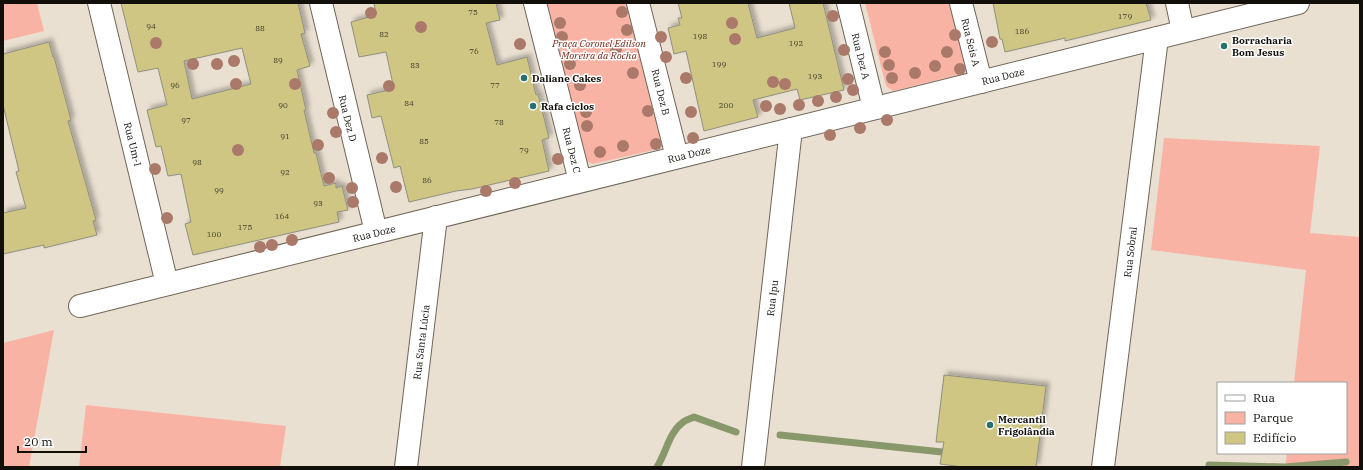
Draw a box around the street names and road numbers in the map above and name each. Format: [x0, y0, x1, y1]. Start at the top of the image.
street label: Rua Seis A [958, 17, 983, 68]
street label: Rua Dez A [848, 32, 873, 81]
street label: Rua Doze [980, 65, 1026, 88]
street label: Rua Dez B [649, 68, 673, 117]
street label: Rua Dez D [335, 94, 360, 143]
street label: Rua Um-I [121, 121, 144, 167]
street label: Rua Dez C [560, 126, 583, 174]
street label: Rua Doze [666, 143, 712, 166]
street label: Rua Doze [351, 222, 397, 245]
street label: Rua Sobral [1121, 226, 1140, 278]
street label: Rua Ipu [764, 279, 781, 317]
street label: Rua Santa Lúcia [410, 303, 433, 380]

